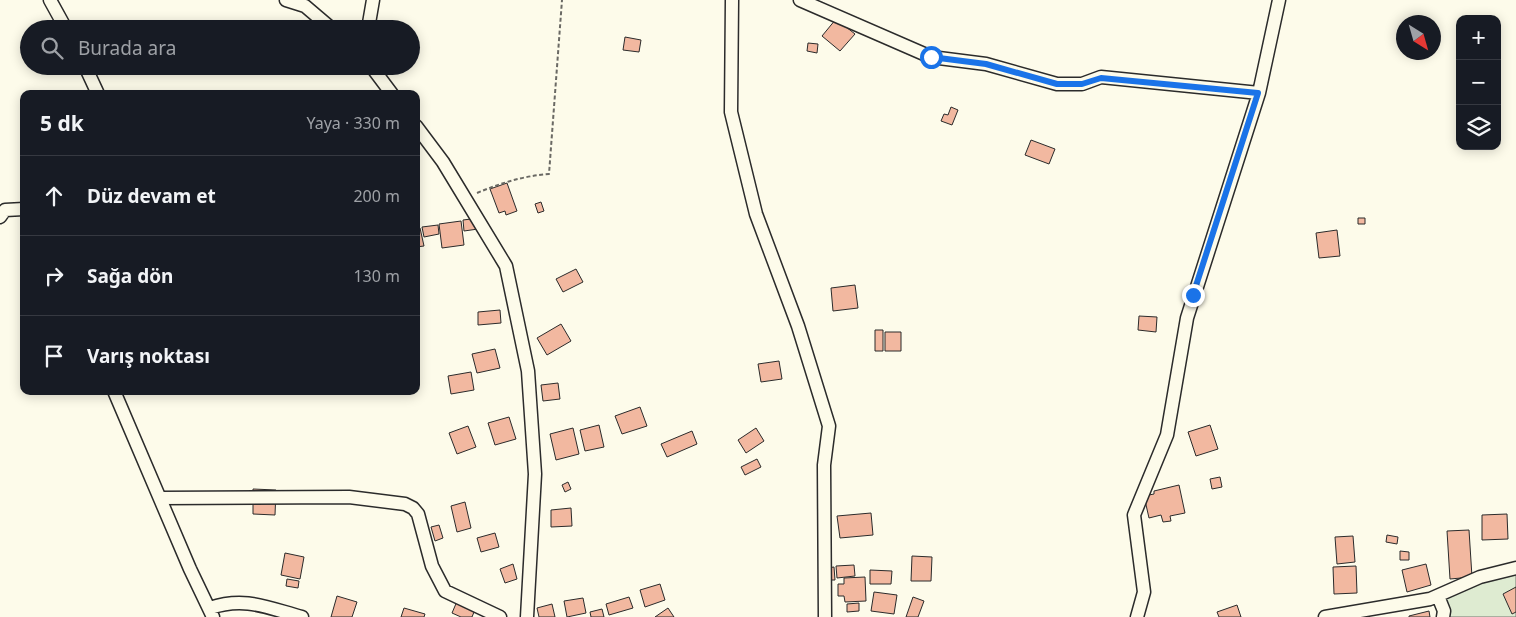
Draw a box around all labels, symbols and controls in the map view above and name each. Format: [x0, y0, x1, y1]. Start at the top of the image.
north arrow [1396, 15, 1441, 60]
map controls [1456, 15, 1501, 150]
button: + [1456, 15, 1501, 60]
search box [20, 20, 420, 75]
icon: search [38, 34, 66, 62]
text: Burada ara [78, 35, 176, 61]
route start [920, 46, 943, 69]
button: − [1456, 60, 1501, 105]
button: layers [1456, 105, 1501, 150]
text: 5 dk [40, 109, 84, 137]
text: Yaya · 330 m [306, 112, 400, 134]
icon: ahead [40, 182, 68, 210]
text: Düz devam et [87, 183, 216, 209]
text: 200 m [353, 185, 400, 207]
icon: right [40, 262, 68, 290]
text: Sağa dön [87, 263, 173, 289]
text: 130 m [353, 265, 400, 287]
route end [1182, 284, 1205, 307]
icon: arrive [40, 342, 68, 370]
text: Varış noktası [87, 343, 210, 369]

